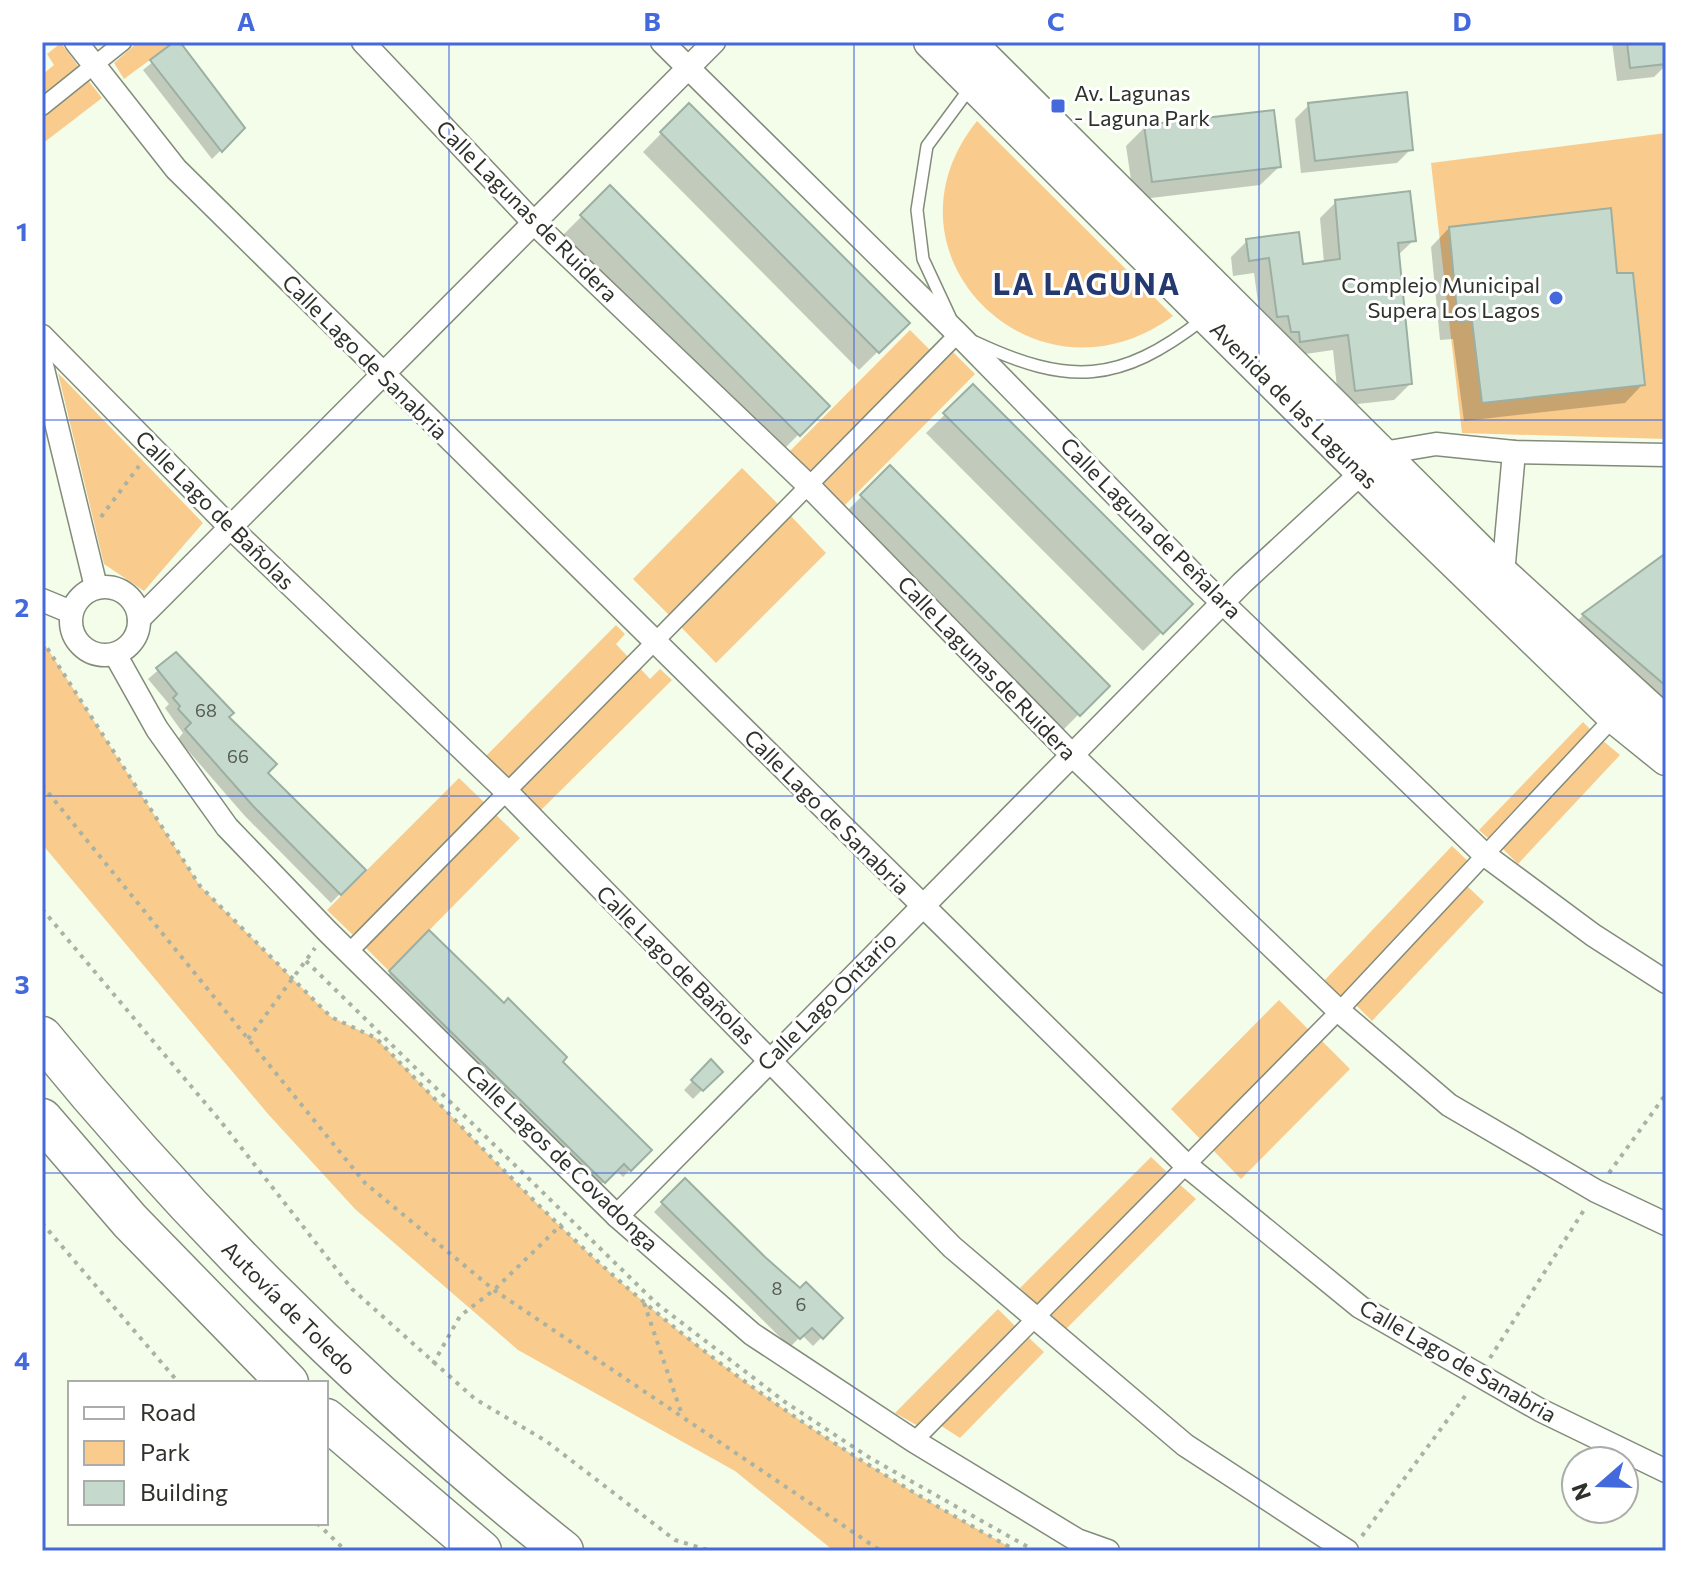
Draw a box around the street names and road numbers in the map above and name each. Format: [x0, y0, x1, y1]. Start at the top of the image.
street label: Calle Lagunas de Ruidera [431, 114, 624, 307]
street label: Calle Lago de Sanabria [277, 268, 454, 445]
street label: Avenida de las Lagunas [1205, 315, 1384, 494]
street label: Calle Lago de Bañolas [130, 425, 300, 595]
street label: Calle Laguna de Peñalara [1055, 431, 1248, 624]
street label: Calle Lagunas de Ruidera [892, 570, 1082, 765]
street label: Calle Lago de Sanabria [739, 723, 916, 900]
street label: Calle Lago de Bañolas [591, 880, 761, 1050]
street label: Calle Lago Ontario [752, 926, 902, 1076]
street label: Calle Lagos de Covadonga [460, 1059, 664, 1257]
street label: Autovía de Toledo [217, 1235, 362, 1380]
street label: Calle Lago de Sanabria [1355, 1293, 1561, 1428]

